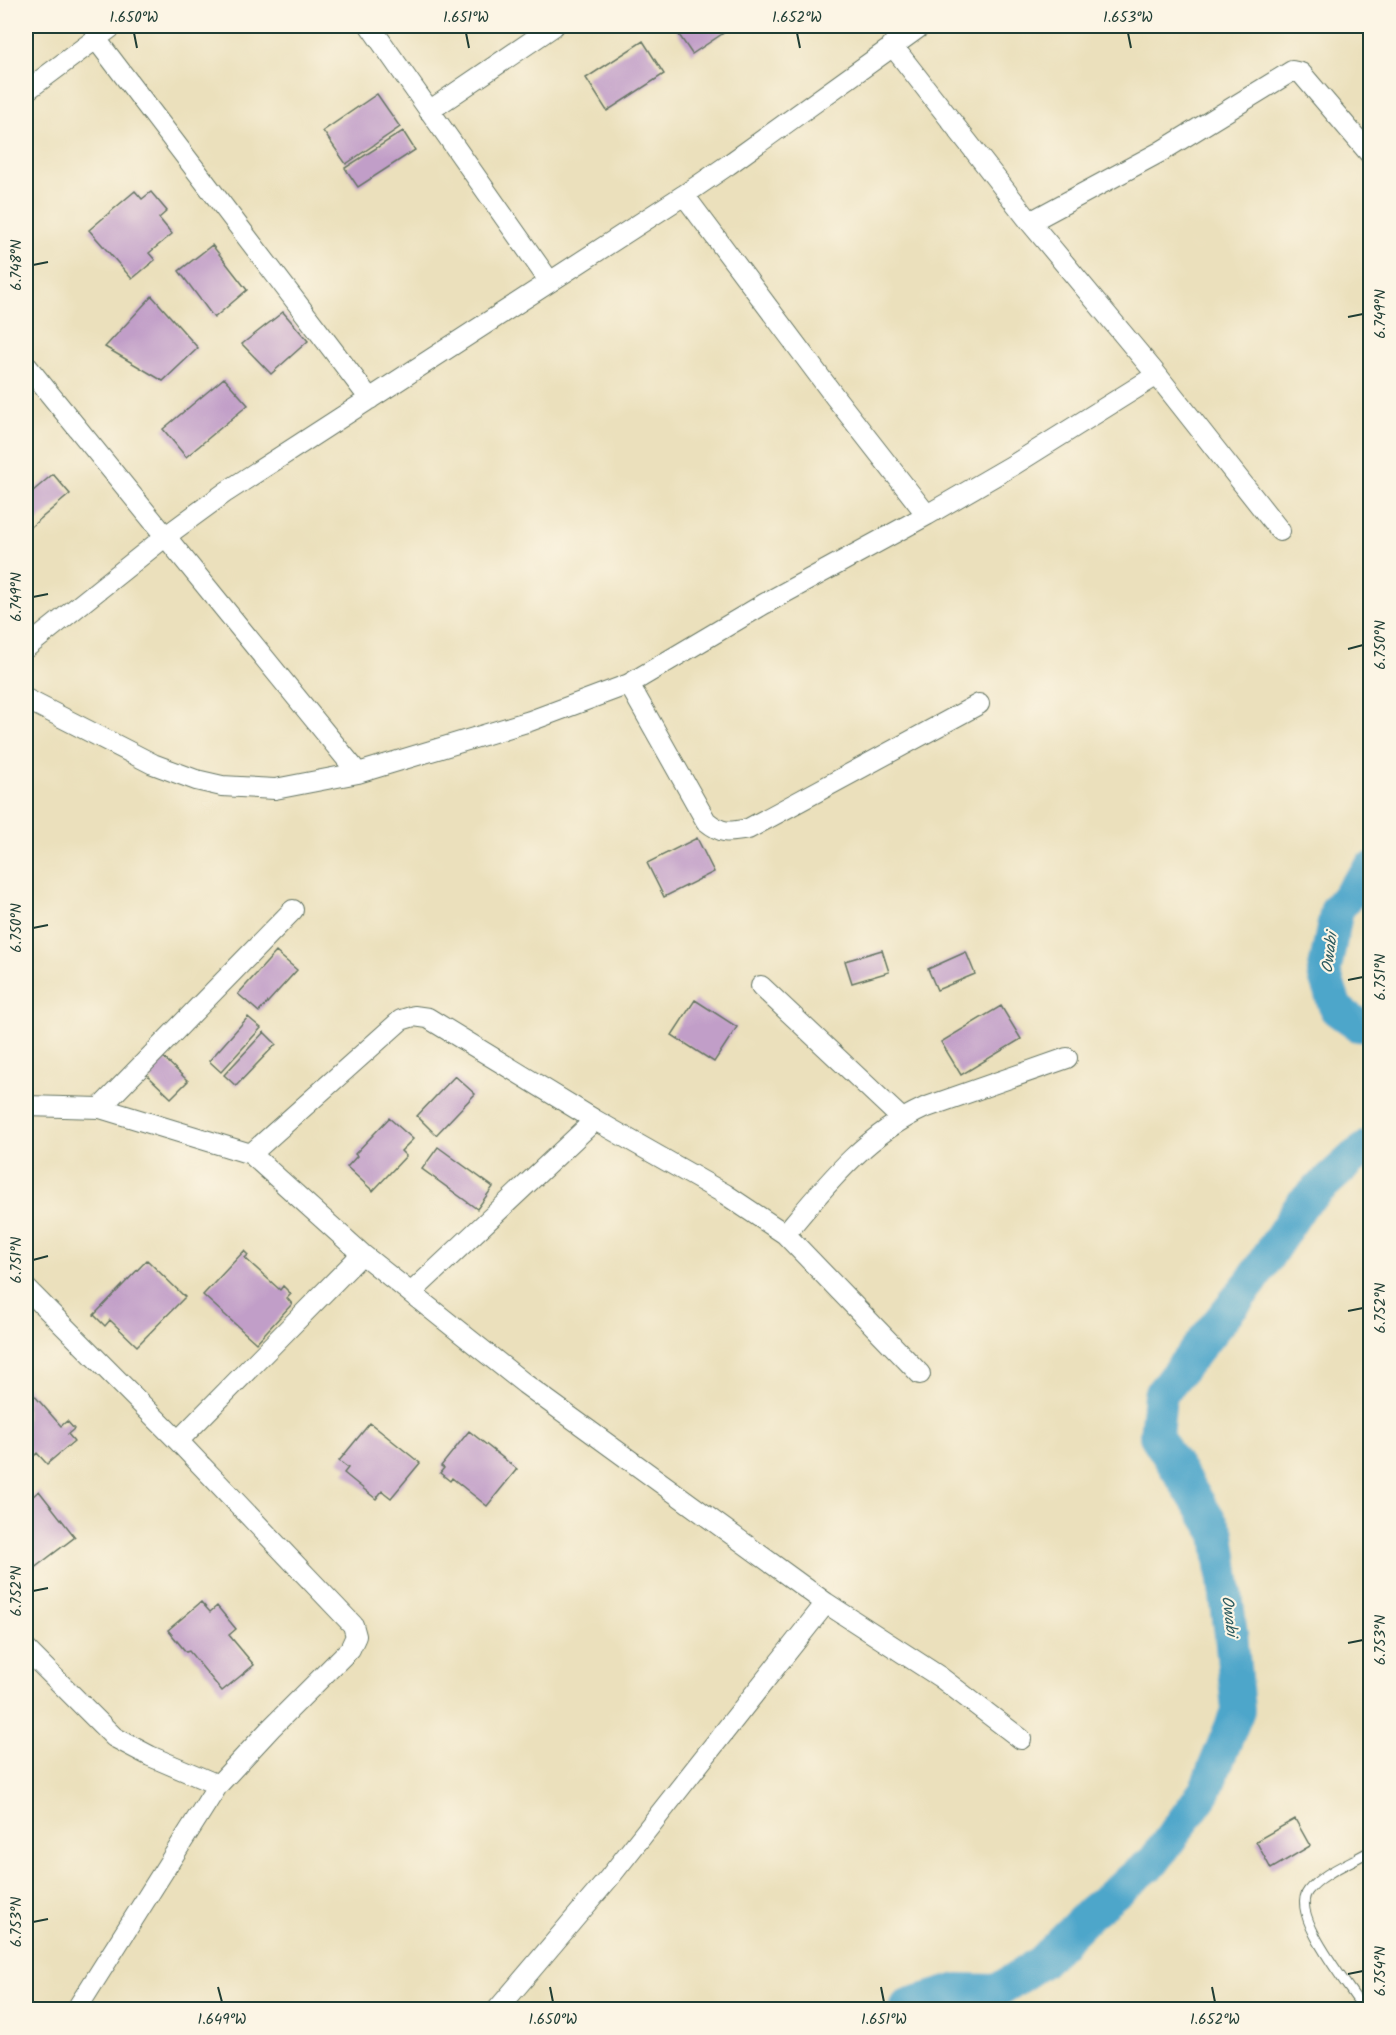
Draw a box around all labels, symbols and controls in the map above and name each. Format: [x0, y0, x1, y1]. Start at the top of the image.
text: 1.650°W [110, 6, 159, 30]
text: 1.651°W [443, 6, 489, 30]
text: 1.652°W [772, 6, 822, 30]
text: 1.653°W [1103, 6, 1153, 30]
text: 6.748°N [5, 239, 29, 291]
text: 6.749°N [1369, 289, 1393, 339]
text: 6.749°N [5, 572, 29, 622]
text: 6.750°N [1369, 620, 1393, 670]
text: 6.750°N [5, 903, 29, 953]
water label: Owabi [1315, 928, 1345, 975]
text: 6.751°N [1369, 954, 1393, 1000]
text: 6.751°N [5, 1237, 29, 1283]
text: 6.752°N [1369, 1283, 1393, 1333]
text: 6.752°N [5, 1566, 29, 1616]
water label: Owabi [1214, 1594, 1244, 1641]
text: 6.753°N [1369, 1615, 1393, 1665]
text: 6.753°N [5, 1897, 29, 1947]
text: 6.754°N [1369, 1946, 1393, 1996]
text: 1.649°W [197, 2008, 247, 2032]
text: 1.650°W [529, 2008, 578, 2032]
text: 1.651°W [861, 2008, 907, 2032]
text: 1.652°W [1190, 2008, 1240, 2032]

